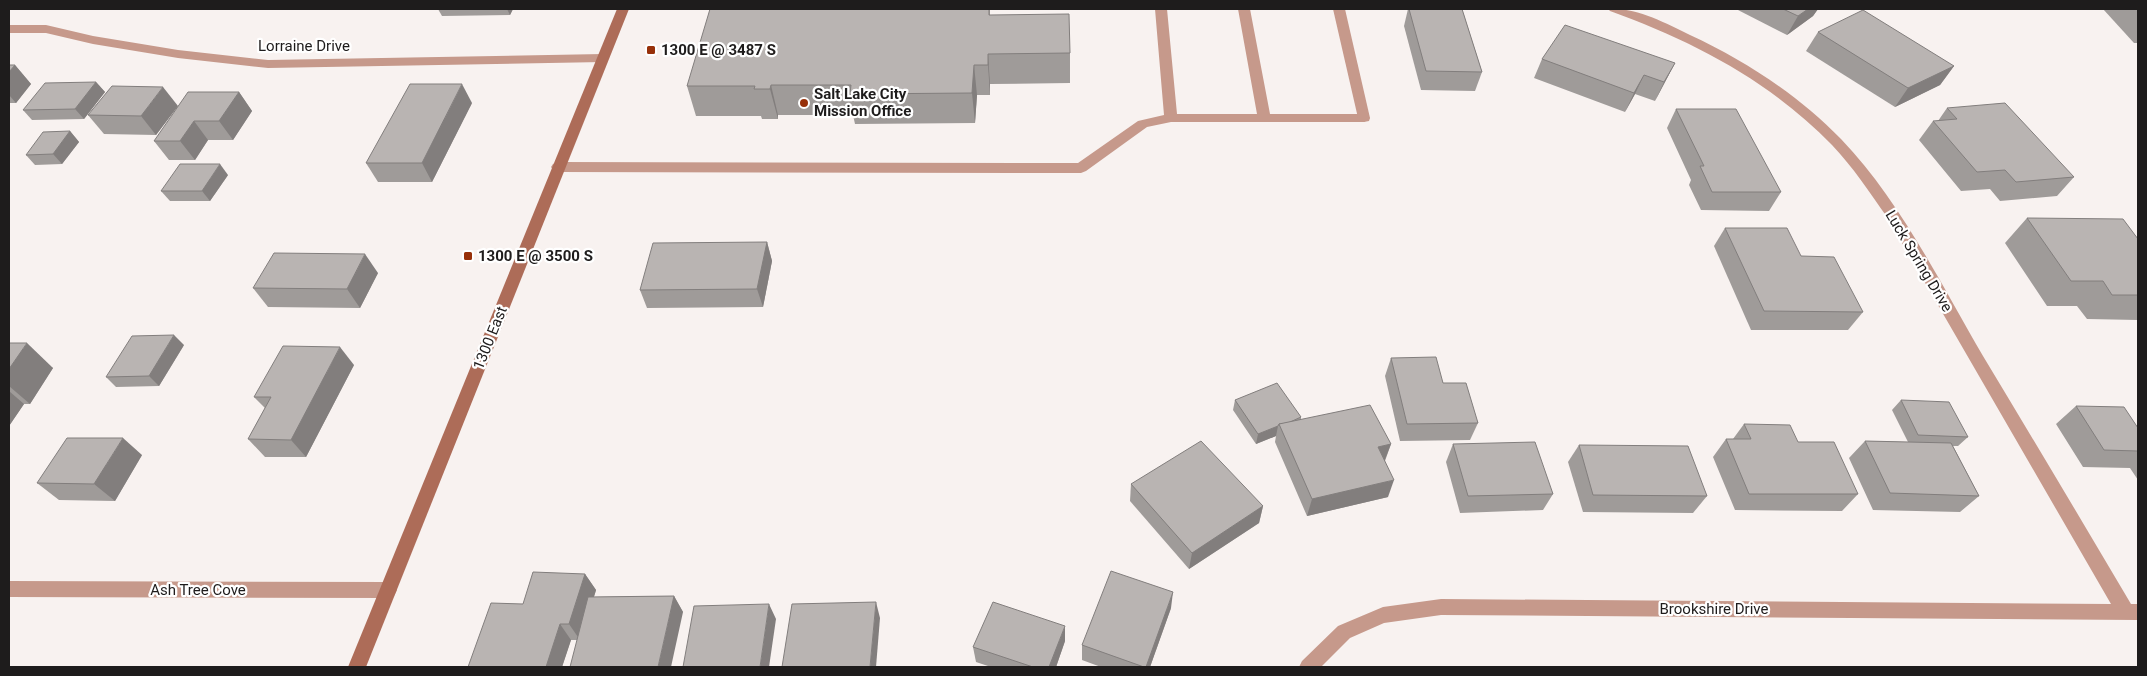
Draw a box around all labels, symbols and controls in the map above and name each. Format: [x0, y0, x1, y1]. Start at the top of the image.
street label: Lorraine Drive [258, 37, 350, 55]
place label: 1300 E @ 3487 S [661, 41, 776, 59]
marker: 1300 E @ 3487 S [645, 44, 657, 56]
place label: Salt Lake City Mission Office [814, 85, 911, 120]
marker: Salt Lake City Mission Office [798, 97, 810, 109]
street label: Luck Spring Drive [1882, 207, 1956, 315]
place label: 1300 E @ 3500 S [478, 247, 593, 265]
marker: 1300 E @ 3500 S [462, 250, 474, 262]
street label: 1300 East [469, 304, 511, 372]
street label: Ash Tree Cove [150, 581, 246, 599]
street label: Brookshire Drive [1660, 600, 1769, 618]

